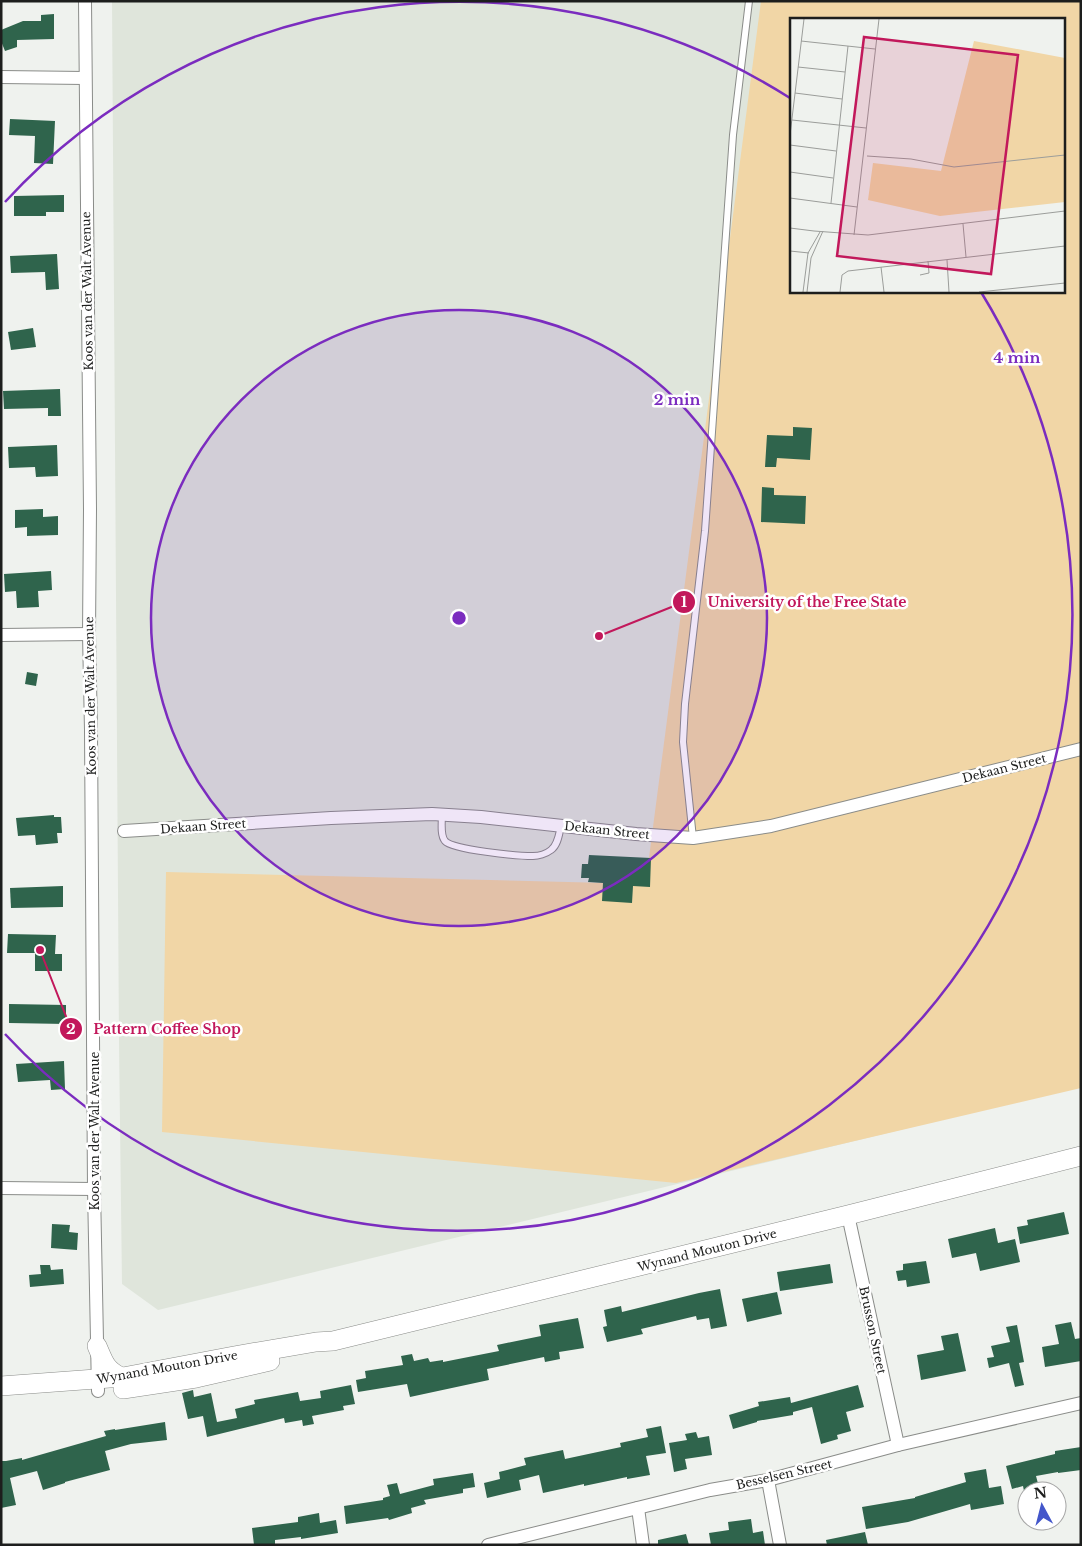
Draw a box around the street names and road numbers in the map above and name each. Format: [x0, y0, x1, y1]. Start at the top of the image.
street label: Koos van der Walt Avenue [78, 211, 96, 371]
street label: Koos van der Walt Avenue [81, 616, 99, 776]
street label: Dekaan Street [960, 750, 1048, 786]
street label: Dekaan Street [160, 815, 247, 836]
street label: Dekaan Street [563, 818, 651, 842]
street label: Koos van der Walt Avenue [87, 1051, 102, 1210]
street label: Wynand Mouton Drive [635, 1225, 778, 1275]
street label: Brusson Street [856, 1285, 890, 1376]
street label: Wynand Mouton Drive [94, 1347, 239, 1387]
street label: Besselsen Street [735, 1456, 834, 1492]

